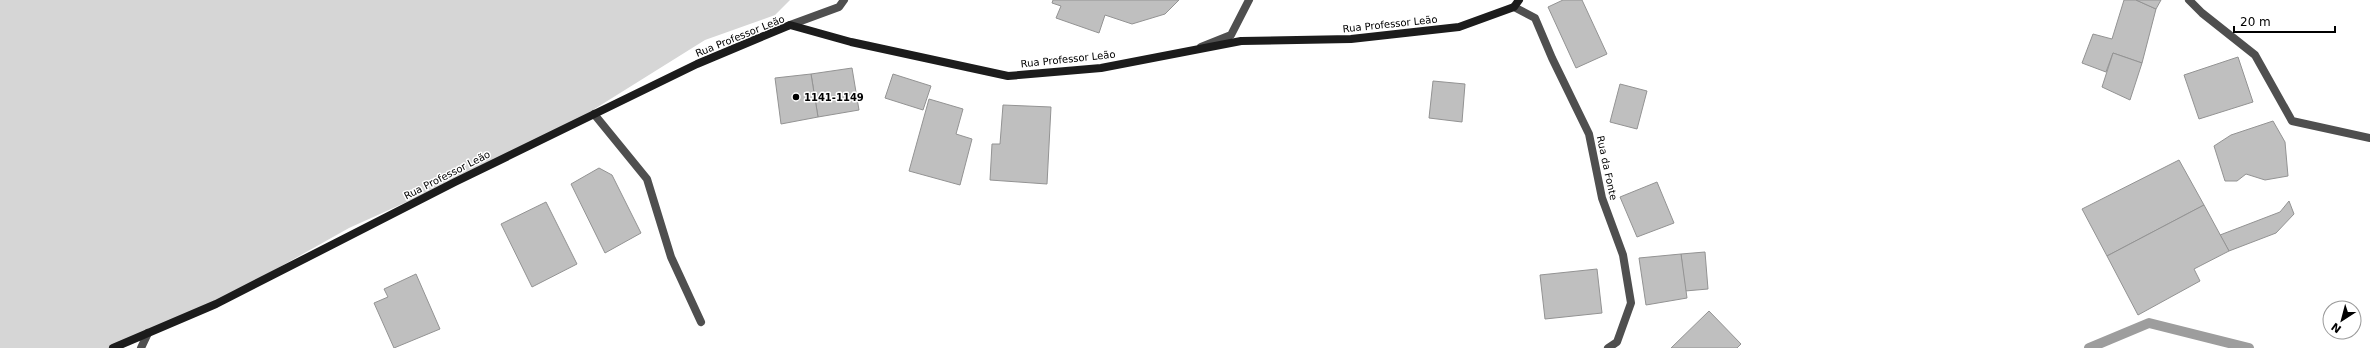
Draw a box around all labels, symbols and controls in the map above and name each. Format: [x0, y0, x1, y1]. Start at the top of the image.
scale bar [2234, 8, 2335, 34]
street label: Rua Professor Leão [694, 13, 786, 59]
street label: Rua Professor Leão [1342, 14, 1438, 34]
text: 20 m [2240, 15, 2271, 29]
street label: Rua Professor Leão [1020, 49, 1116, 69]
marker: 1141-1149 [791, 92, 801, 102]
place label: 1141-1149 [804, 92, 864, 103]
street label: Rua da Fonte [1595, 135, 1619, 201]
street label: Rua Professor Leão [402, 148, 492, 202]
north arrow [2322, 300, 2362, 340]
text: N [2329, 320, 2344, 336]

